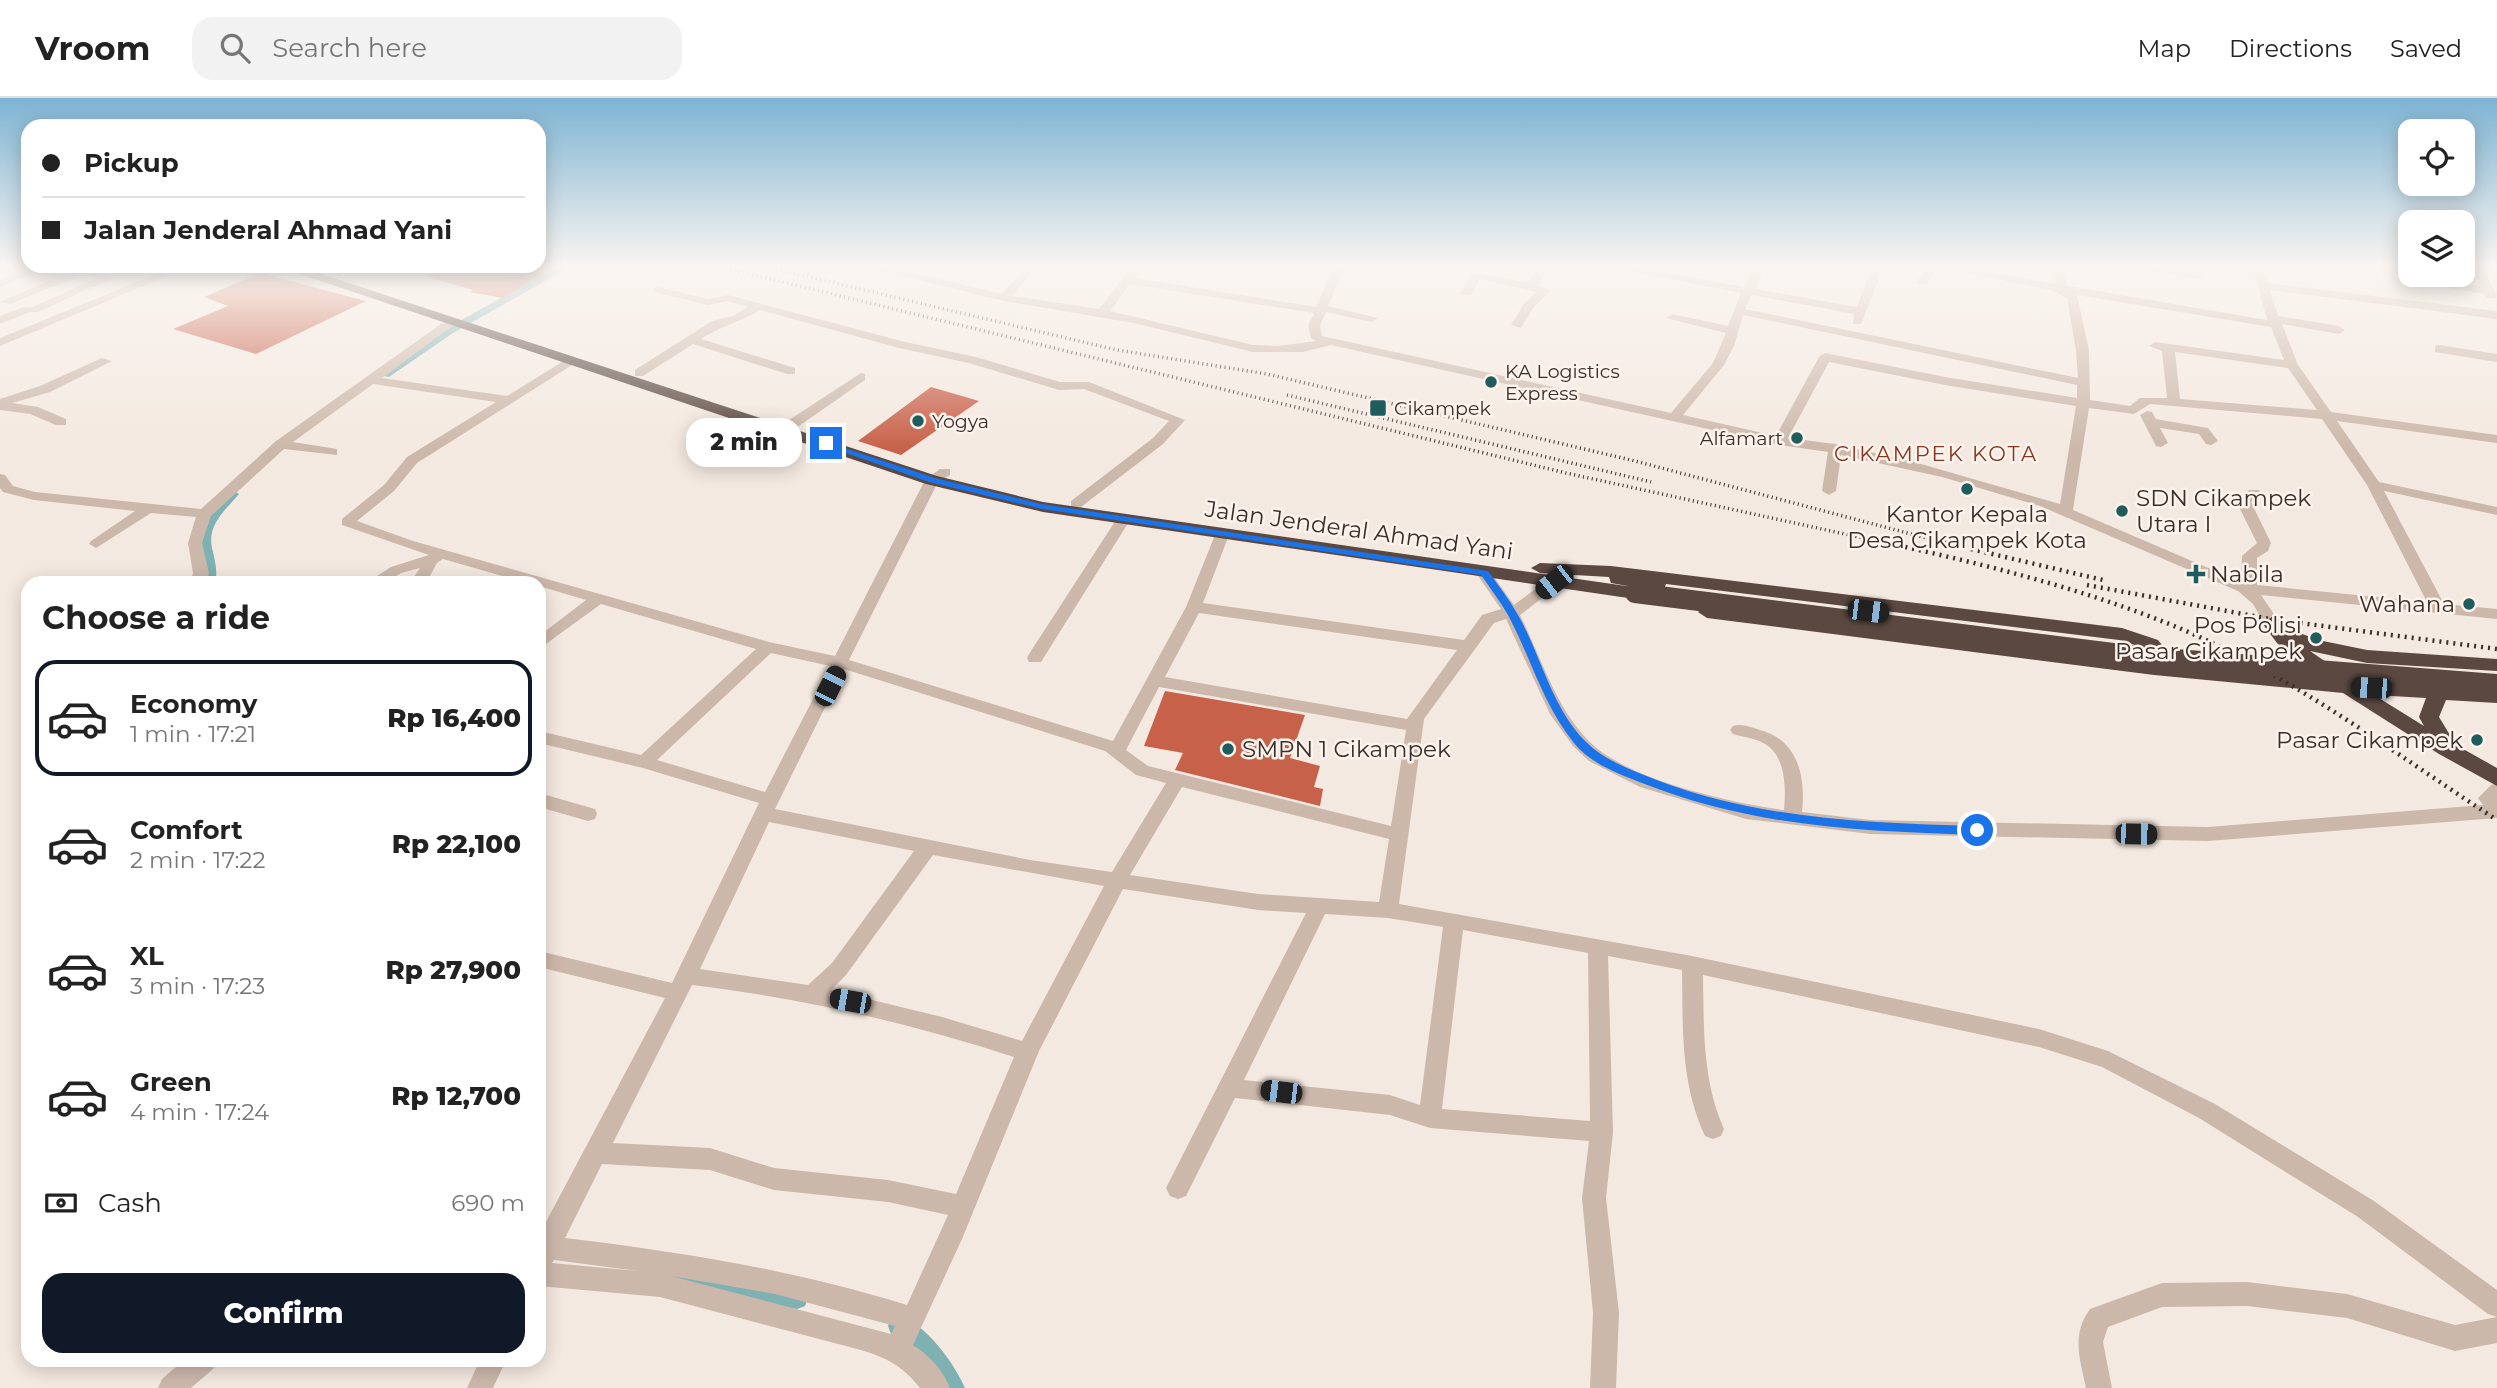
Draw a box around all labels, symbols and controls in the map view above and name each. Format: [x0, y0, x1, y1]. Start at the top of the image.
search box [192, 17, 682, 80]
text: Vroom [35, 28, 150, 68]
icon: search [216, 29, 254, 67]
text: Search here [272, 32, 427, 64]
text: Map [2138, 34, 2191, 63]
text: Directions [2229, 34, 2352, 63]
text: Saved [2390, 34, 2462, 63]
map controls [2398, 119, 2475, 287]
button: locate [2398, 119, 2475, 196]
text: Pickup [84, 147, 179, 179]
button: layers [2398, 210, 2475, 287]
text: Jalan Jenderal Ahmad Yani [84, 214, 452, 246]
place label: KA Logistics Express [1505, 360, 1620, 405]
marker: KA Logistics Express [1483, 374, 1499, 390]
place label: Cikampek [1394, 397, 1491, 420]
marker: Cikampek [1368, 398, 1388, 418]
place label: Yogya [932, 410, 989, 433]
marker: Yogya [910, 413, 926, 429]
callout: 2 min [686, 418, 802, 468]
route end [810, 427, 842, 459]
place label: Alfamart [1700, 427, 1783, 450]
text: 2 min [710, 428, 778, 456]
marker: Alfamart [1789, 430, 1805, 446]
district label: CIKAMPEK KOTA [1834, 441, 2038, 466]
marker: Kantor Kepala Desa Cikampek Kota [1959, 481, 1975, 497]
place label: SDN Cikampek Utara I [2136, 484, 2311, 538]
street label: Jalan Jenderal Ahmad Yani [1202, 494, 1515, 566]
place label: Kantor Kepala Desa Cikampek Kota [1847, 500, 2087, 554]
marker: SDN Cikampek Utara I [2114, 503, 2130, 519]
place label: Nabila [2210, 560, 2284, 588]
car [1531, 561, 1578, 603]
marker: Nabila [2188, 566, 2204, 582]
place label: Wahana [2359, 590, 2455, 618]
marker: Wahana [2461, 596, 2477, 612]
text: Choose a ride [42, 598, 270, 637]
car [1846, 598, 1891, 624]
place label: Pos Polisi Pasar Cikampek [2115, 611, 2302, 665]
marker: Pos Polisi Pasar Cikampek [2308, 630, 2324, 646]
car [812, 663, 849, 709]
car [2350, 676, 2393, 700]
icon: car [46, 687, 109, 750]
text: Economy [130, 688, 257, 720]
text: Rp 16,400 [387, 702, 521, 734]
text: 1 min · 17:21 [130, 720, 256, 748]
place label: Pasar Cikampek [2276, 726, 2463, 754]
marker: Pasar Cikampek [2469, 732, 2485, 748]
place label: SMPN 1 Cikampek [1242, 735, 1451, 763]
marker: SMPN 1 Cikampek [1220, 741, 1236, 757]
icon: car [46, 813, 109, 876]
text: Comfort [130, 814, 242, 846]
route start [1961, 814, 1993, 846]
car [2115, 823, 2158, 845]
text: Rp 22,100 [392, 828, 521, 860]
text: 2 min · 17:22 [130, 846, 265, 874]
icon: car [46, 939, 109, 1002]
text: XL [130, 940, 164, 972]
text: Rp 27,900 [385, 954, 521, 986]
text: 3 min · 17:23 [130, 972, 265, 1000]
car [828, 987, 873, 1015]
icon: car [46, 1065, 109, 1128]
text: Green [130, 1066, 212, 1098]
car [1259, 1079, 1304, 1105]
text: Rp 12,700 [391, 1080, 521, 1112]
text: 4 min · 17:24 [130, 1098, 269, 1126]
icon: cash [42, 1184, 80, 1222]
text: Cash [98, 1187, 162, 1219]
text: 690 m [451, 1189, 525, 1217]
button: Confirm [42, 1273, 525, 1353]

